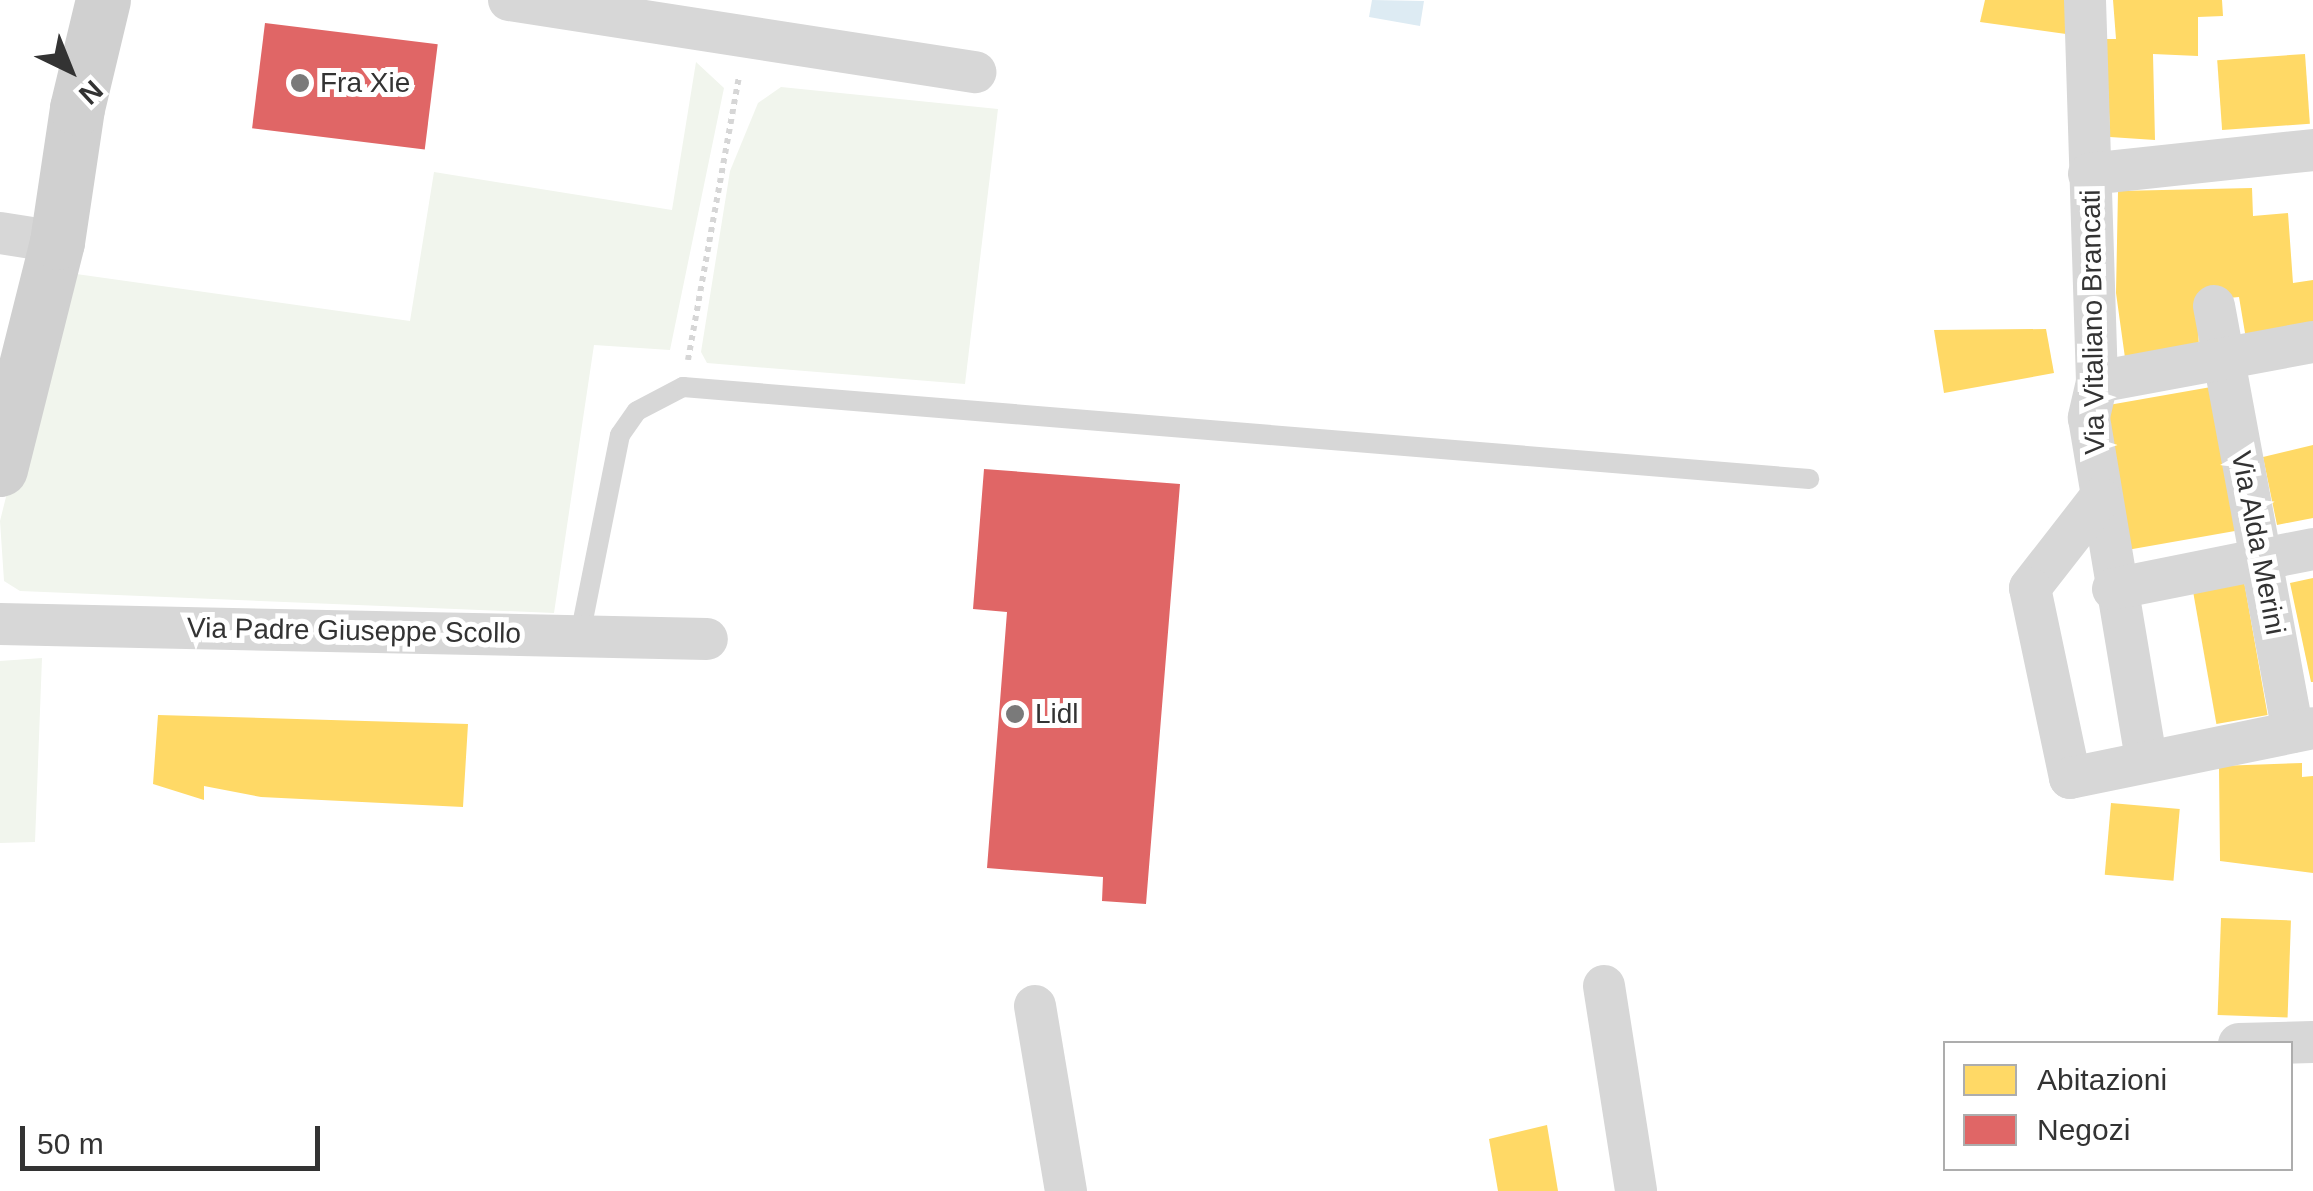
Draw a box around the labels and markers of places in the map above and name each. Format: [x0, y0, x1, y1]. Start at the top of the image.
place label: Fra Xie [320, 66, 410, 100]
marker: Fra Xie [289, 72, 311, 94]
place label: Lidl [1035, 697, 1079, 731]
marker: Lidl [1004, 703, 1026, 725]

